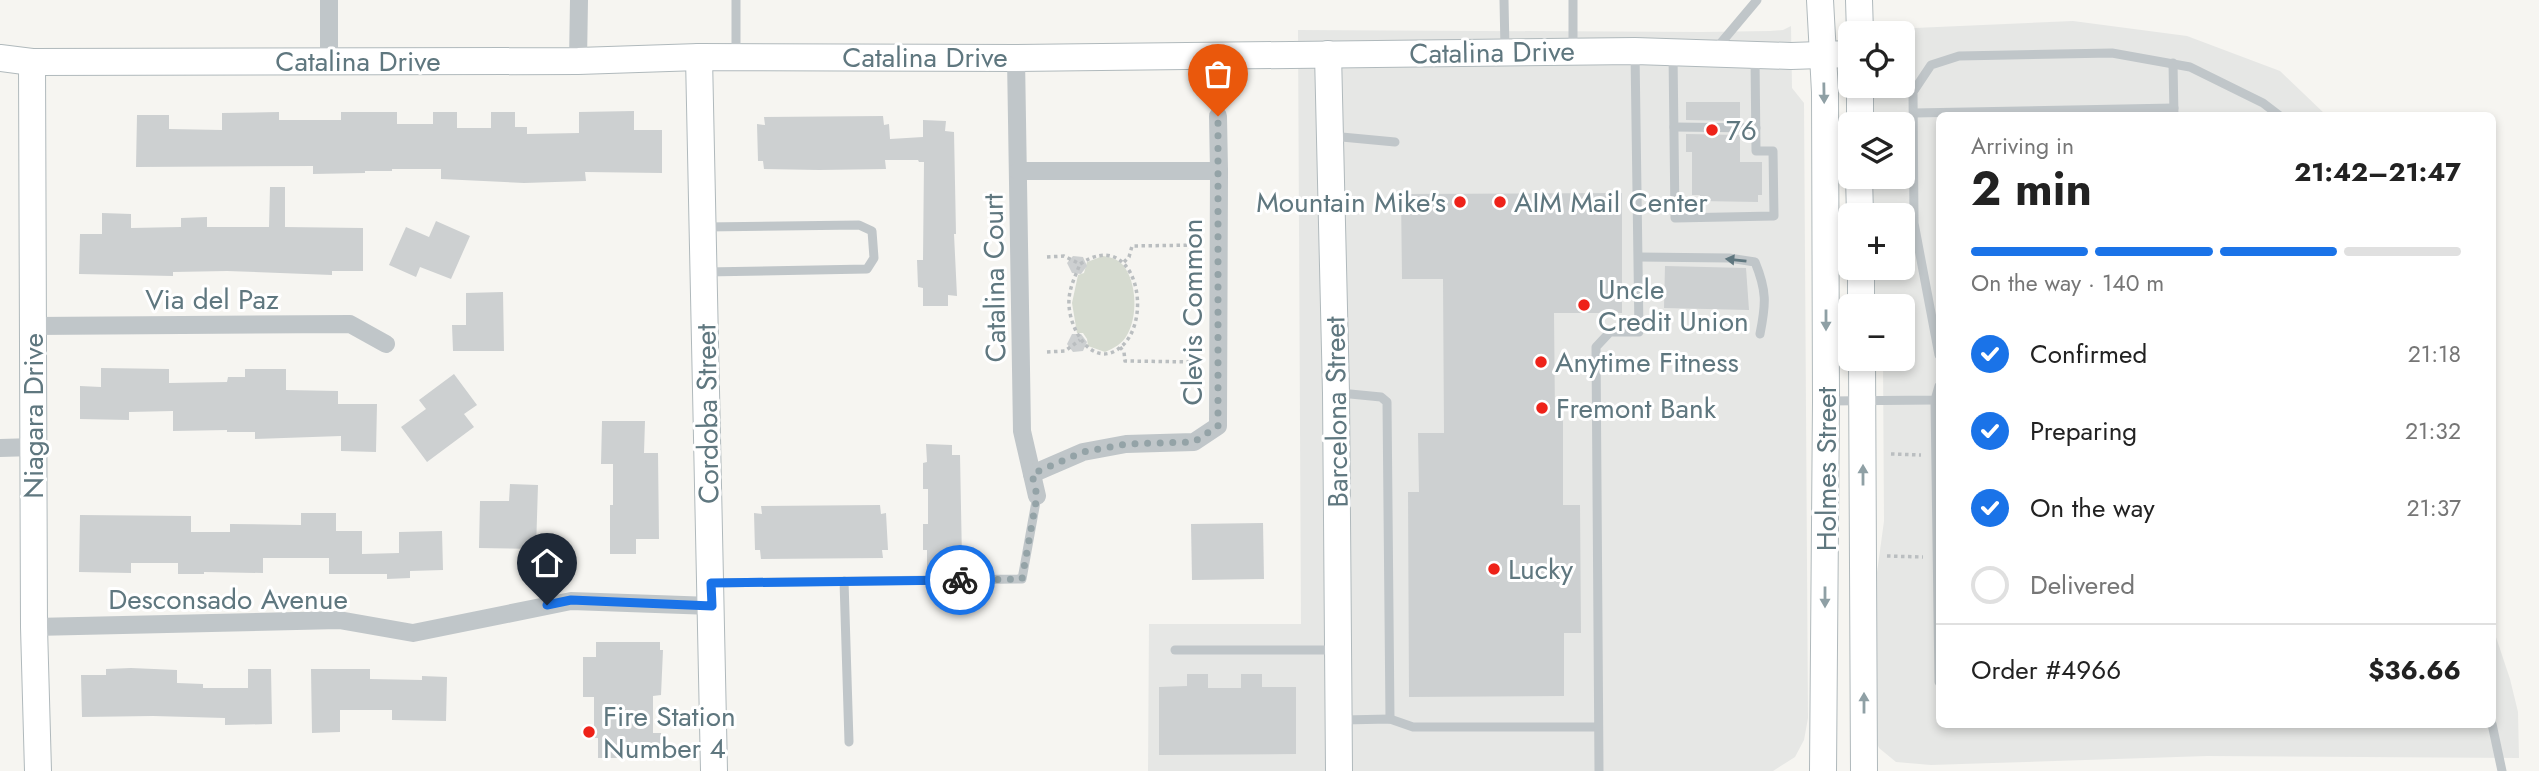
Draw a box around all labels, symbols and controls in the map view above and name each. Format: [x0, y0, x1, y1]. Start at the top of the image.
map controls [1838, 21, 1915, 371]
button: locate [1838, 21, 1915, 98]
street label: Catalina Drive [1409, 31, 1575, 74]
street label: Catalina Drive [842, 37, 1008, 78]
street label: Catalina Drive [275, 41, 441, 82]
pin [1188, 44, 1248, 116]
icon: bag [1199, 55, 1237, 93]
one-way arrow [1819, 82, 1830, 104]
place label: 76 [1726, 110, 1757, 151]
button: layers [1838, 112, 1915, 189]
marker: 76 [1704, 122, 1720, 138]
text: Arriving in [1971, 129, 2074, 163]
text: 21:42–21:47 [2294, 153, 2461, 191]
text: 2 min [1971, 156, 2092, 222]
place label: Mountain Mike's [1256, 182, 1446, 223]
place label: AIM Mail Center [1514, 182, 1708, 223]
street label: Catalina Court [973, 193, 1016, 363]
marker: Mountain Mike's [1452, 194, 1468, 210]
marker: AIM Mail Center [1492, 194, 1508, 210]
button: + [1838, 203, 1915, 280]
street label: Clevis Common [1172, 218, 1213, 406]
one-way arrow [1725, 254, 1747, 265]
text: On the way · 140 m [1971, 266, 2164, 300]
place label: Uncle Credit Union [1598, 269, 1749, 342]
street label: Via del Paz [145, 279, 279, 320]
button: − [1838, 294, 1915, 371]
marker: Uncle Credit Union [1576, 297, 1592, 313]
one-way arrow [1820, 309, 1832, 331]
street label: Barcelona Street [1314, 316, 1359, 508]
street label: Cordoba Street [685, 323, 730, 504]
street label: Niagara Drive [13, 333, 54, 499]
icon: check [1971, 335, 2009, 373]
text: Confirmed [2030, 335, 2147, 373]
text: 21:18 [2408, 337, 2461, 371]
place label: Anytime Fitness [1555, 342, 1739, 383]
marker: Anytime Fitness [1533, 354, 1549, 370]
street label: Holmes Street [1806, 386, 1847, 551]
place label: Fremont Bank [1556, 388, 1717, 429]
marker: Fremont Bank [1534, 400, 1550, 416]
icon: check [1971, 412, 2009, 450]
text: Preparing [2030, 412, 2137, 450]
text: 21:32 [2405, 414, 2461, 448]
one-way arrow [1857, 464, 1869, 486]
icon: check [1971, 489, 2009, 527]
text: On the way [2030, 489, 2155, 527]
text: 21:37 [2406, 491, 2461, 525]
pin [517, 533, 577, 605]
icon: home [528, 544, 566, 582]
courier [925, 545, 995, 615]
place label: Lucky [1508, 549, 1574, 590]
icon: bike [941, 561, 979, 599]
marker: Lucky [1486, 561, 1502, 577]
text: Delivered [2030, 566, 2135, 604]
street label: Desconsado Avenue [108, 579, 348, 620]
one-way arrow [1819, 586, 1831, 608]
text: Order #4966 [1971, 651, 2121, 689]
text: $36.66 [2368, 651, 2461, 689]
one-way arrow [1858, 692, 1870, 714]
place label: Fire Station Number 4 [603, 696, 736, 769]
marker: Fire Station Number 4 [581, 724, 597, 740]

